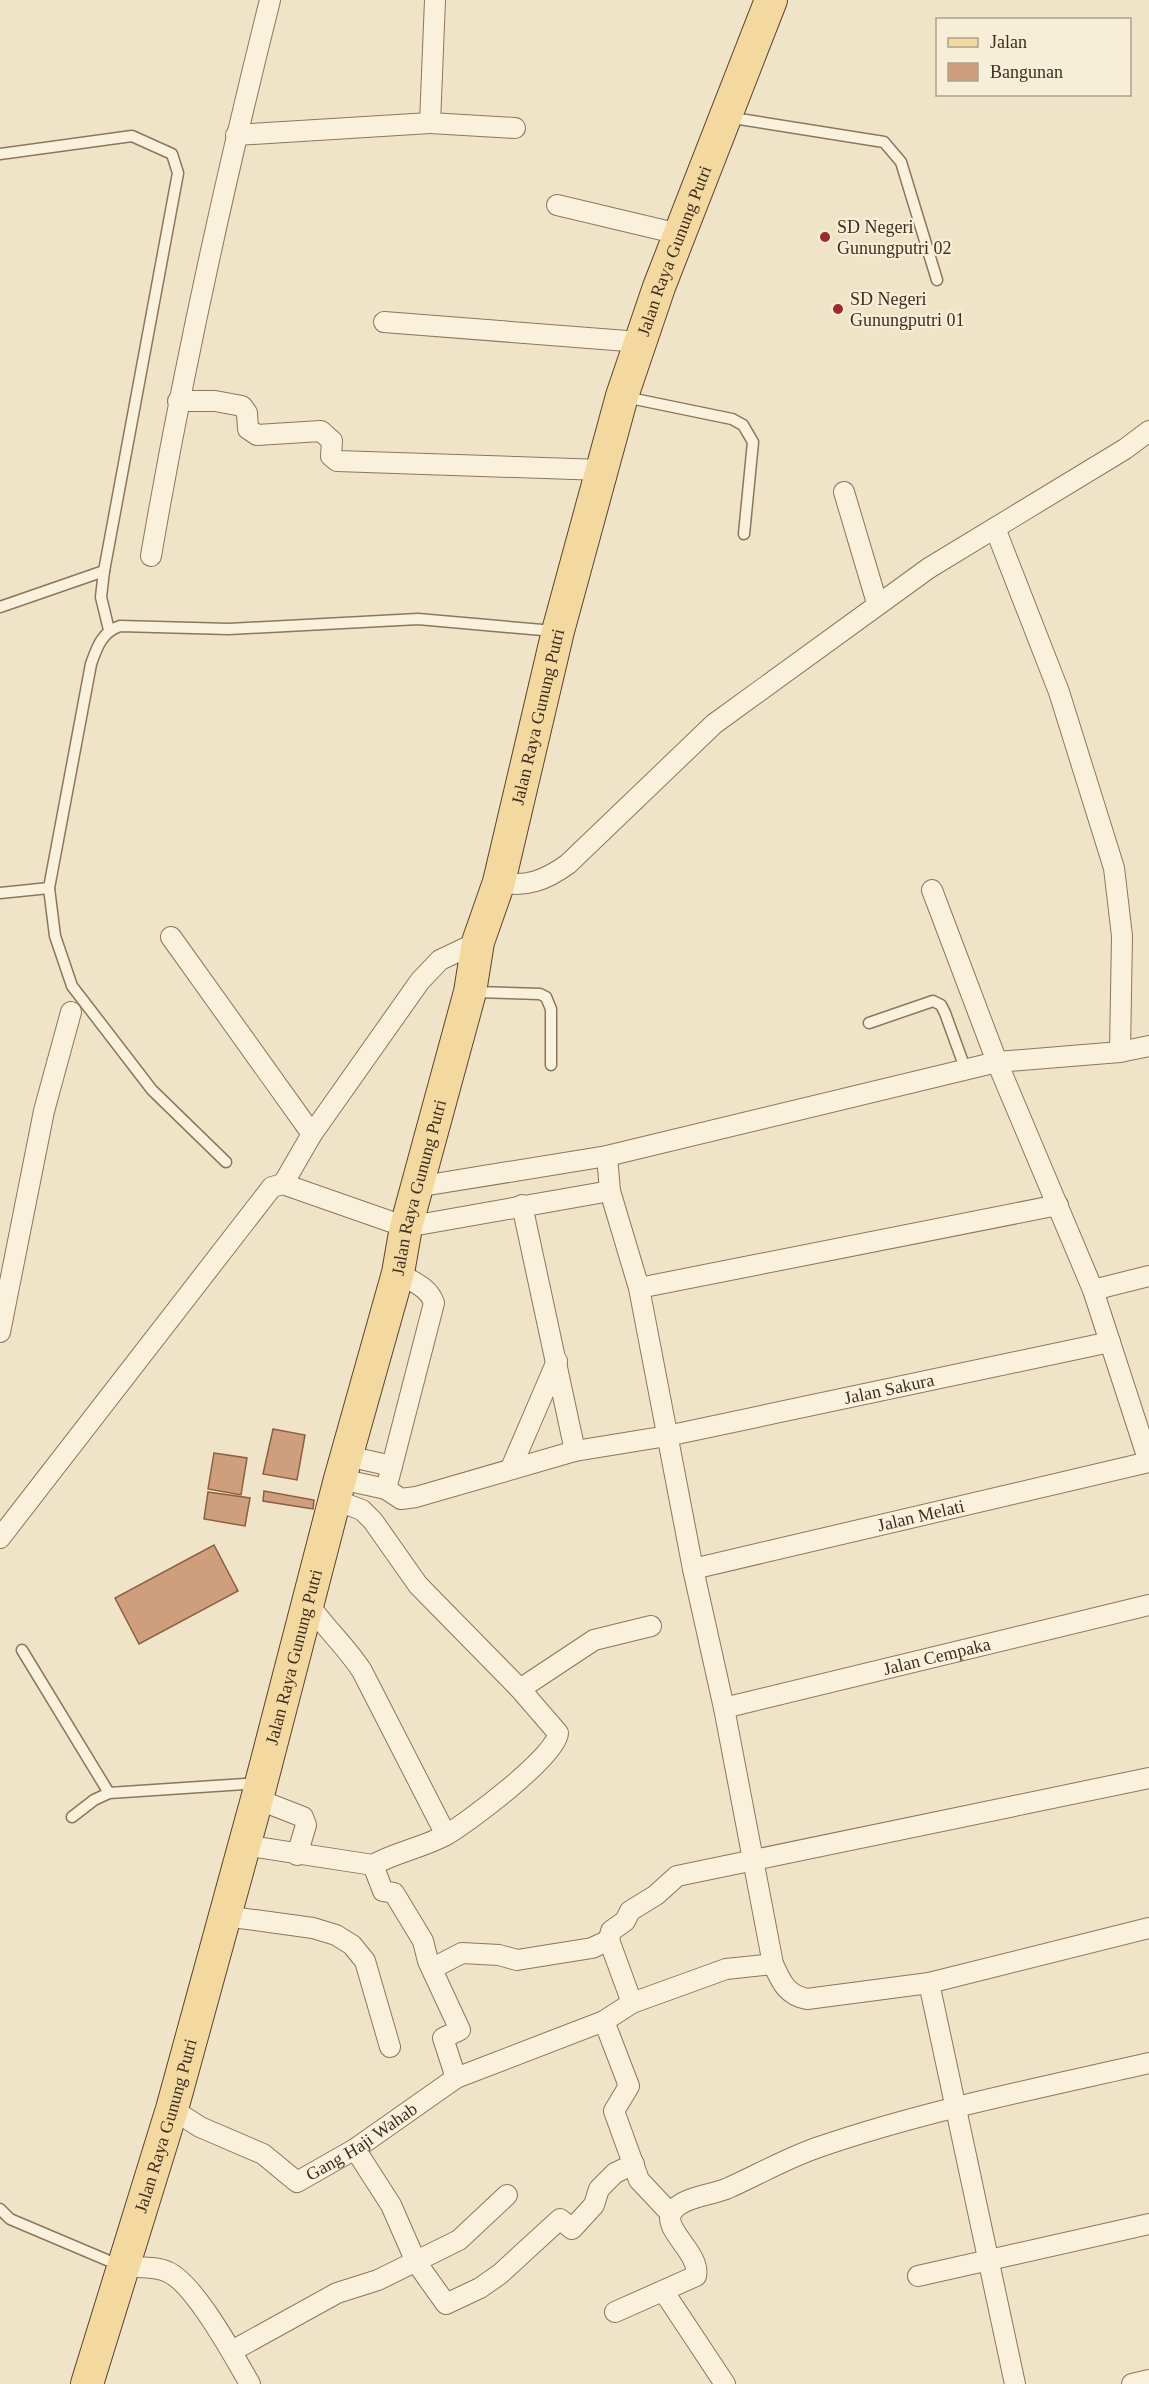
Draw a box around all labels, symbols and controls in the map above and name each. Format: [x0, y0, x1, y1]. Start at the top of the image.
legend [936, 18, 1131, 96]
text: Jalan [990, 32, 1027, 52]
text: Bangunan [990, 62, 1063, 82]
street label: Jalan Raya Gunung Putri [633, 163, 715, 339]
place label: SD Negeri Gunungputri 02 [837, 217, 952, 258]
marker: SD Negeri Gunungputri 02 [818, 230, 832, 244]
place label: SD Negeri Gunungputri 01 [850, 289, 965, 330]
marker: SD Negeri Gunungputri 01 [831, 302, 845, 316]
street label: Jalan Raya Gunung Putri [507, 627, 568, 807]
street label: Jalan Raya Gunung Putri [388, 1097, 450, 1277]
street label: Jalan Sakura [842, 1370, 936, 1408]
street label: Jalan Melati [875, 1496, 966, 1535]
street label: Jalan Raya Gunung Putri [261, 1567, 326, 1747]
street label: Jalan Cempaka [881, 1634, 992, 1679]
street label: Jalan Raya Gunung Putri [131, 2036, 201, 2215]
street label: Gang Haji Wahab [302, 2099, 421, 2185]

